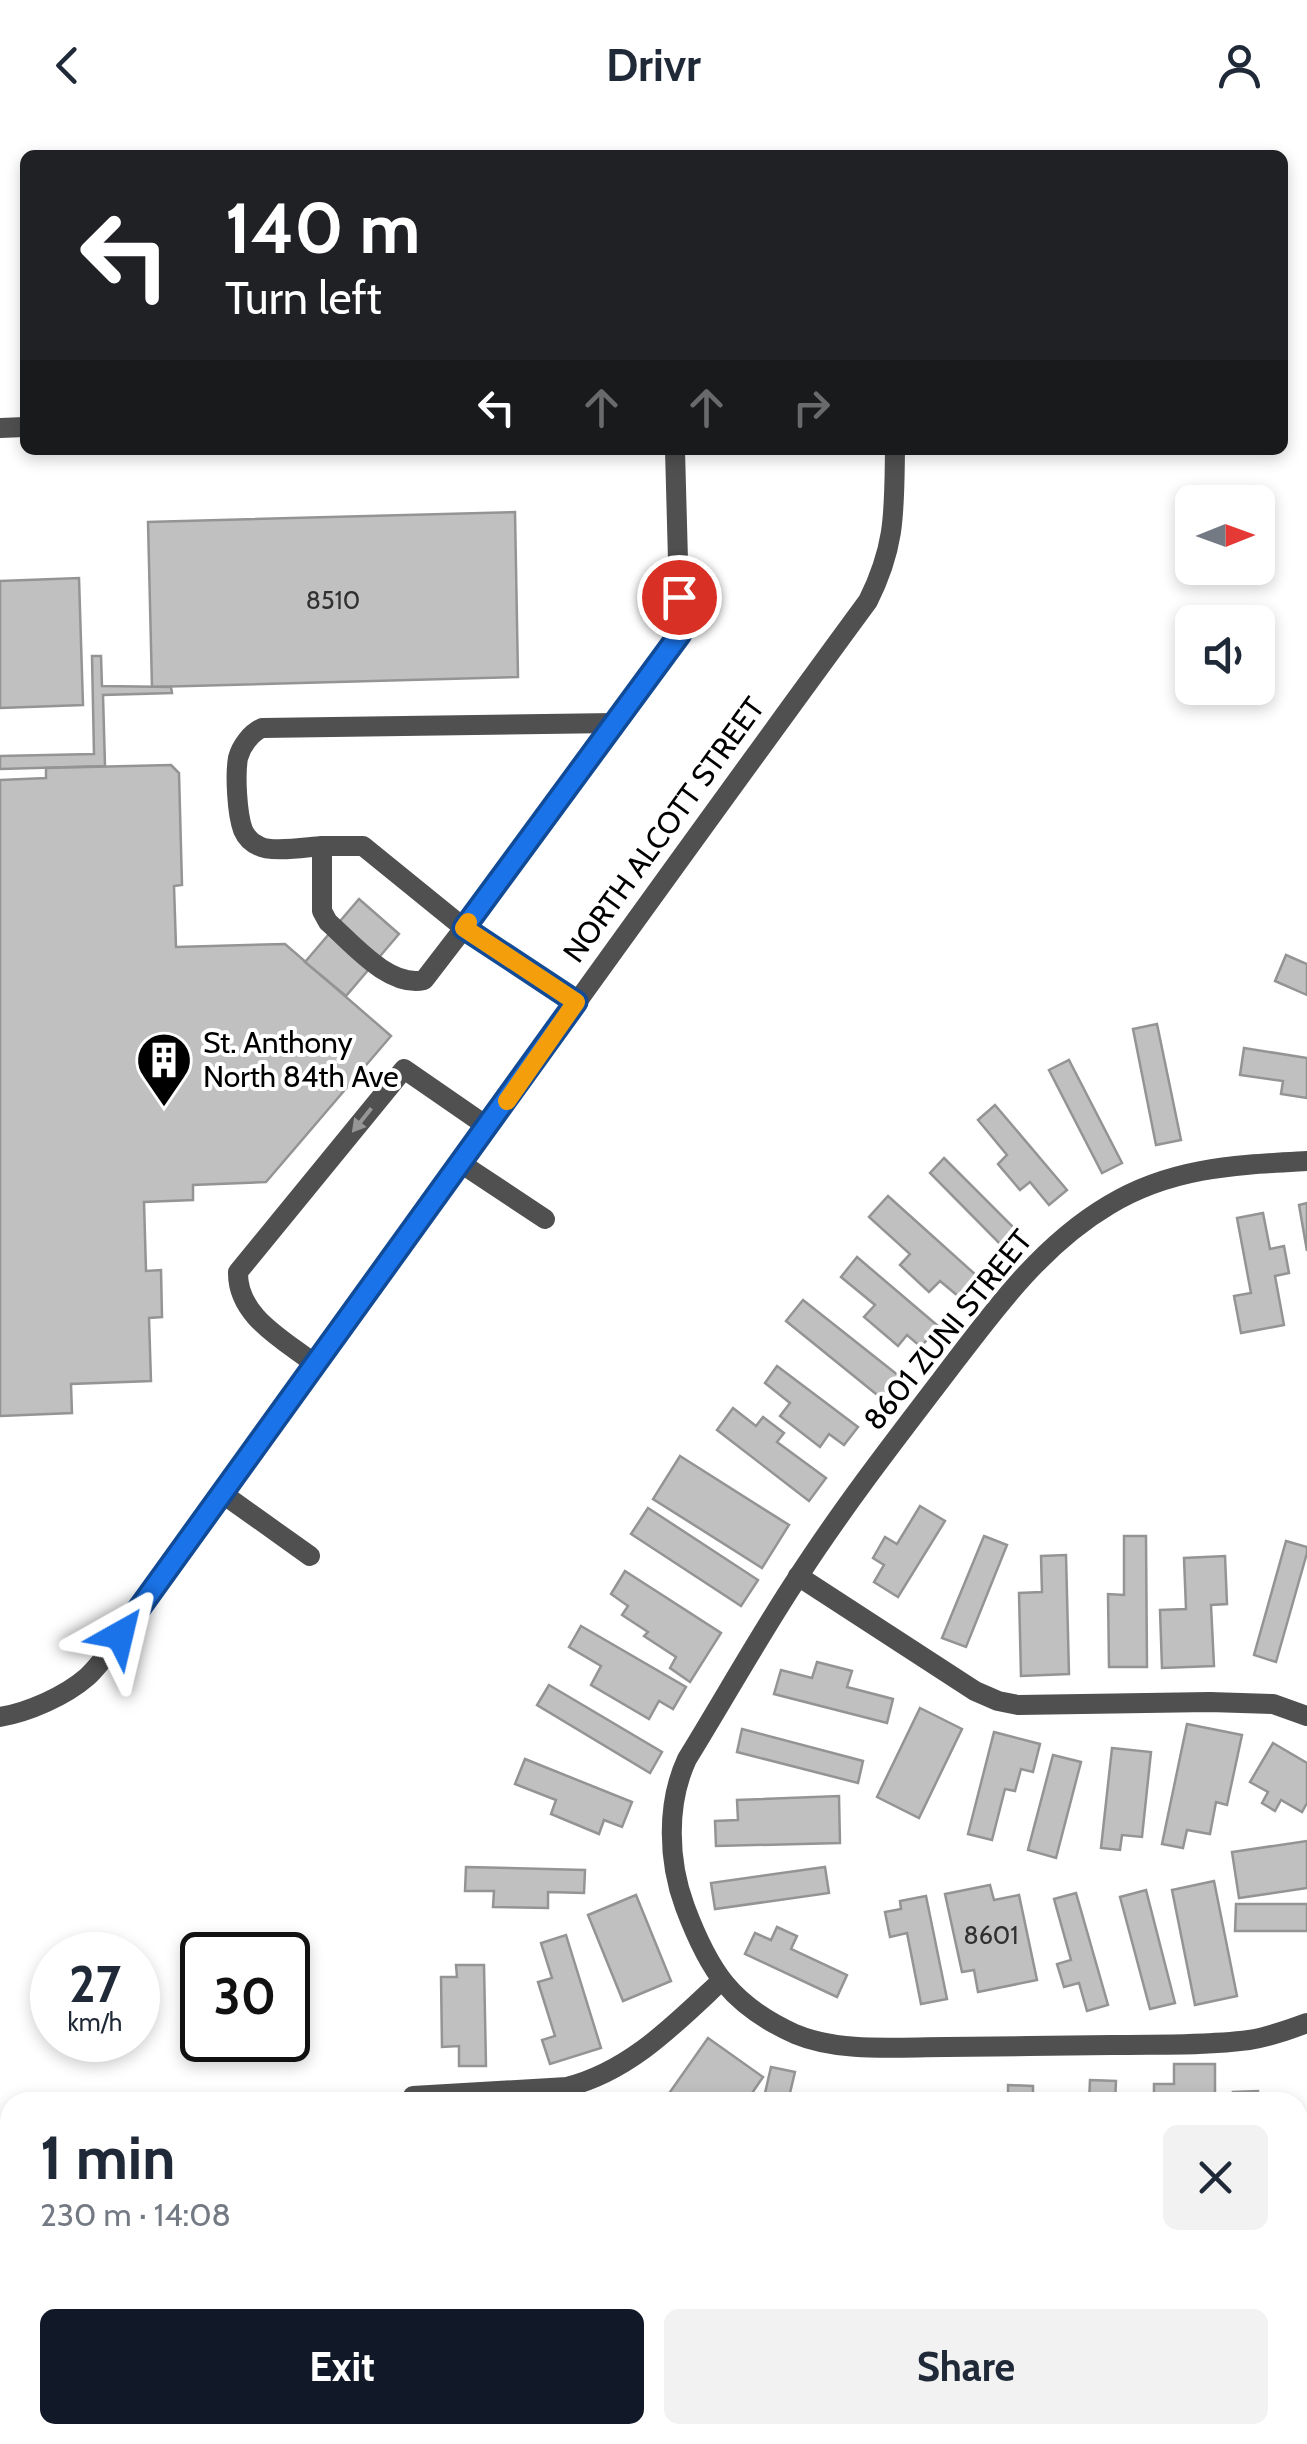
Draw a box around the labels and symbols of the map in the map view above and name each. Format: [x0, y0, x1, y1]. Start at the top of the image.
north arrow [1175, 485, 1275, 585]
pin [637, 555, 722, 640]
house number: 8510 [306, 585, 360, 615]
street label: NORTH ALCOTT STREET [555, 690, 772, 969]
place label: St. Anthony North 84th Ave [203, 1024, 399, 1095]
building icon: St. Anthony North 84th Ave [134, 1030, 194, 1109]
one-way arrow [352, 1107, 374, 1132]
street label: 8601 ZUNI STREET [855, 1222, 1040, 1437]
position arrow [68, 1583, 172, 1687]
house number: 8601 [964, 1920, 1018, 1950]
speed limit sign: 30 [180, 1932, 310, 2062]

